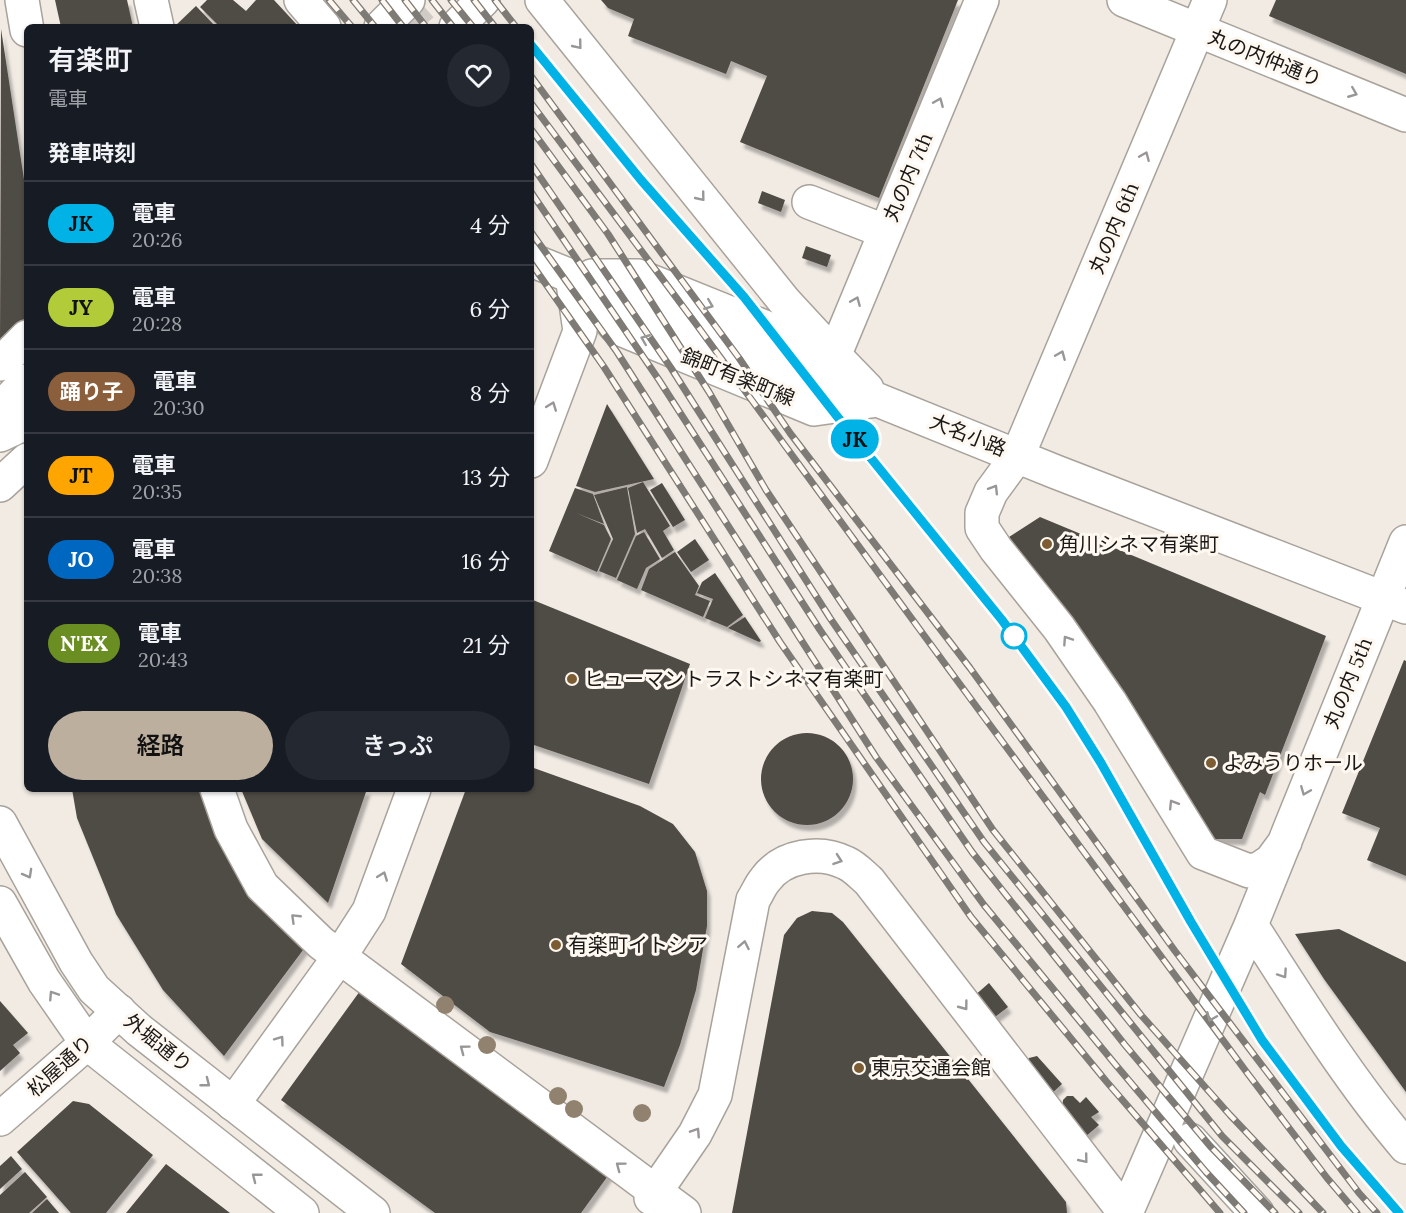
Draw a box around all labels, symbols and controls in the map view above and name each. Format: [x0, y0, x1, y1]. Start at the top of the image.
street label: 丸の内仲通り [1205, 23, 1326, 92]
one-way arrow [571, 39, 582, 50]
text: 有楽町 [48, 42, 132, 78]
button: heart [447, 44, 510, 107]
text: 電車 [48, 86, 88, 111]
one-way arrow [1347, 86, 1358, 98]
one-way arrow [932, 97, 944, 108]
street label: 丸の内 7th [878, 129, 937, 225]
text: 発車時刻 [48, 139, 136, 167]
one-way arrow [1138, 151, 1150, 162]
street label: 丸の内 6th [1083, 178, 1144, 277]
one-way arrow [694, 190, 705, 201]
text: 電車 [132, 199, 176, 227]
text: JK [69, 210, 93, 237]
text: 4 分 [470, 211, 510, 239]
text: 20:26 [132, 227, 182, 252]
text: 電車 [132, 283, 176, 311]
text: JY [69, 294, 93, 321]
text: 6 分 [469, 295, 510, 323]
one-way arrow [849, 296, 861, 307]
one-way arrow [703, 298, 714, 310]
text: 20:28 [132, 311, 182, 336]
one-way arrow [640, 334, 651, 346]
street label: 錦町有楽町線 [678, 342, 799, 411]
one-way arrow [1054, 350, 1066, 361]
text: 電車 [153, 367, 197, 395]
text: 踊り子 [60, 378, 123, 405]
text: 8 分 [470, 379, 510, 407]
text: 20:30 [153, 395, 205, 420]
one-way arrow [545, 401, 557, 412]
street label: 大名小路 [926, 408, 1010, 461]
line badge: JK [828, 420, 882, 458]
text: JK [843, 426, 867, 453]
text: 電車 [132, 451, 176, 479]
text: JT [69, 462, 93, 489]
text: 13 分 [462, 463, 510, 491]
text: 20:35 [132, 479, 182, 504]
one-way arrow [986, 485, 998, 495]
place label: 角川シネマ有楽町 [1059, 531, 1219, 556]
text: 電車 [132, 535, 176, 563]
marker: 角川シネマ有楽町 [1040, 537, 1054, 551]
text: JO [68, 546, 94, 573]
text: 16 分 [461, 547, 510, 575]
text: 20:38 [132, 563, 183, 588]
text: 電車 [138, 619, 182, 647]
unlabelled marker [1001, 623, 1027, 649]
text: N'EX [60, 630, 108, 657]
text: 21 分 [462, 631, 510, 659]
street label: 丸の内 5th [1318, 634, 1377, 732]
one-way arrow [1063, 635, 1074, 646]
text: 20:43 [138, 647, 188, 672]
place label: ヒューマントラストシネマ有楽町 [584, 666, 884, 691]
marker: ヒューマントラストシネマ有楽町 [565, 672, 579, 686]
button: 経路 [48, 711, 273, 780]
button: きっぷ [285, 711, 510, 780]
place label: よみうりホール [1223, 750, 1363, 775]
marker: よみうりホール [1204, 756, 1218, 770]
one-way arrow [1300, 785, 1312, 796]
one-way arrow [1168, 800, 1180, 810]
one-way arrow [832, 853, 842, 866]
one-way arrow [21, 868, 32, 878]
one-way arrow [376, 871, 388, 882]
one-way arrow [292, 915, 303, 926]
place label: 有楽町イトシア [568, 932, 708, 957]
marker: 有楽町イトシア [549, 938, 563, 952]
one-way arrow [737, 940, 750, 950]
one-way arrow [1276, 967, 1287, 978]
one-way arrow [49, 991, 60, 1002]
one-way arrow [957, 999, 968, 1010]
street label: 外堀通り [119, 1008, 197, 1077]
one-way arrow [1206, 1011, 1218, 1022]
street label: 松屋通り [22, 1030, 98, 1102]
one-way arrow [273, 1035, 284, 1046]
one-way arrow [459, 1045, 470, 1056]
place label: 東京交通会館 [871, 1055, 991, 1080]
marker: 東京交通会館 [852, 1061, 866, 1075]
one-way arrow [199, 1075, 210, 1086]
one-way arrow [688, 1128, 700, 1138]
one-way arrow [1077, 1152, 1088, 1163]
one-way arrow [615, 1162, 626, 1173]
one-way arrow [252, 1173, 263, 1184]

